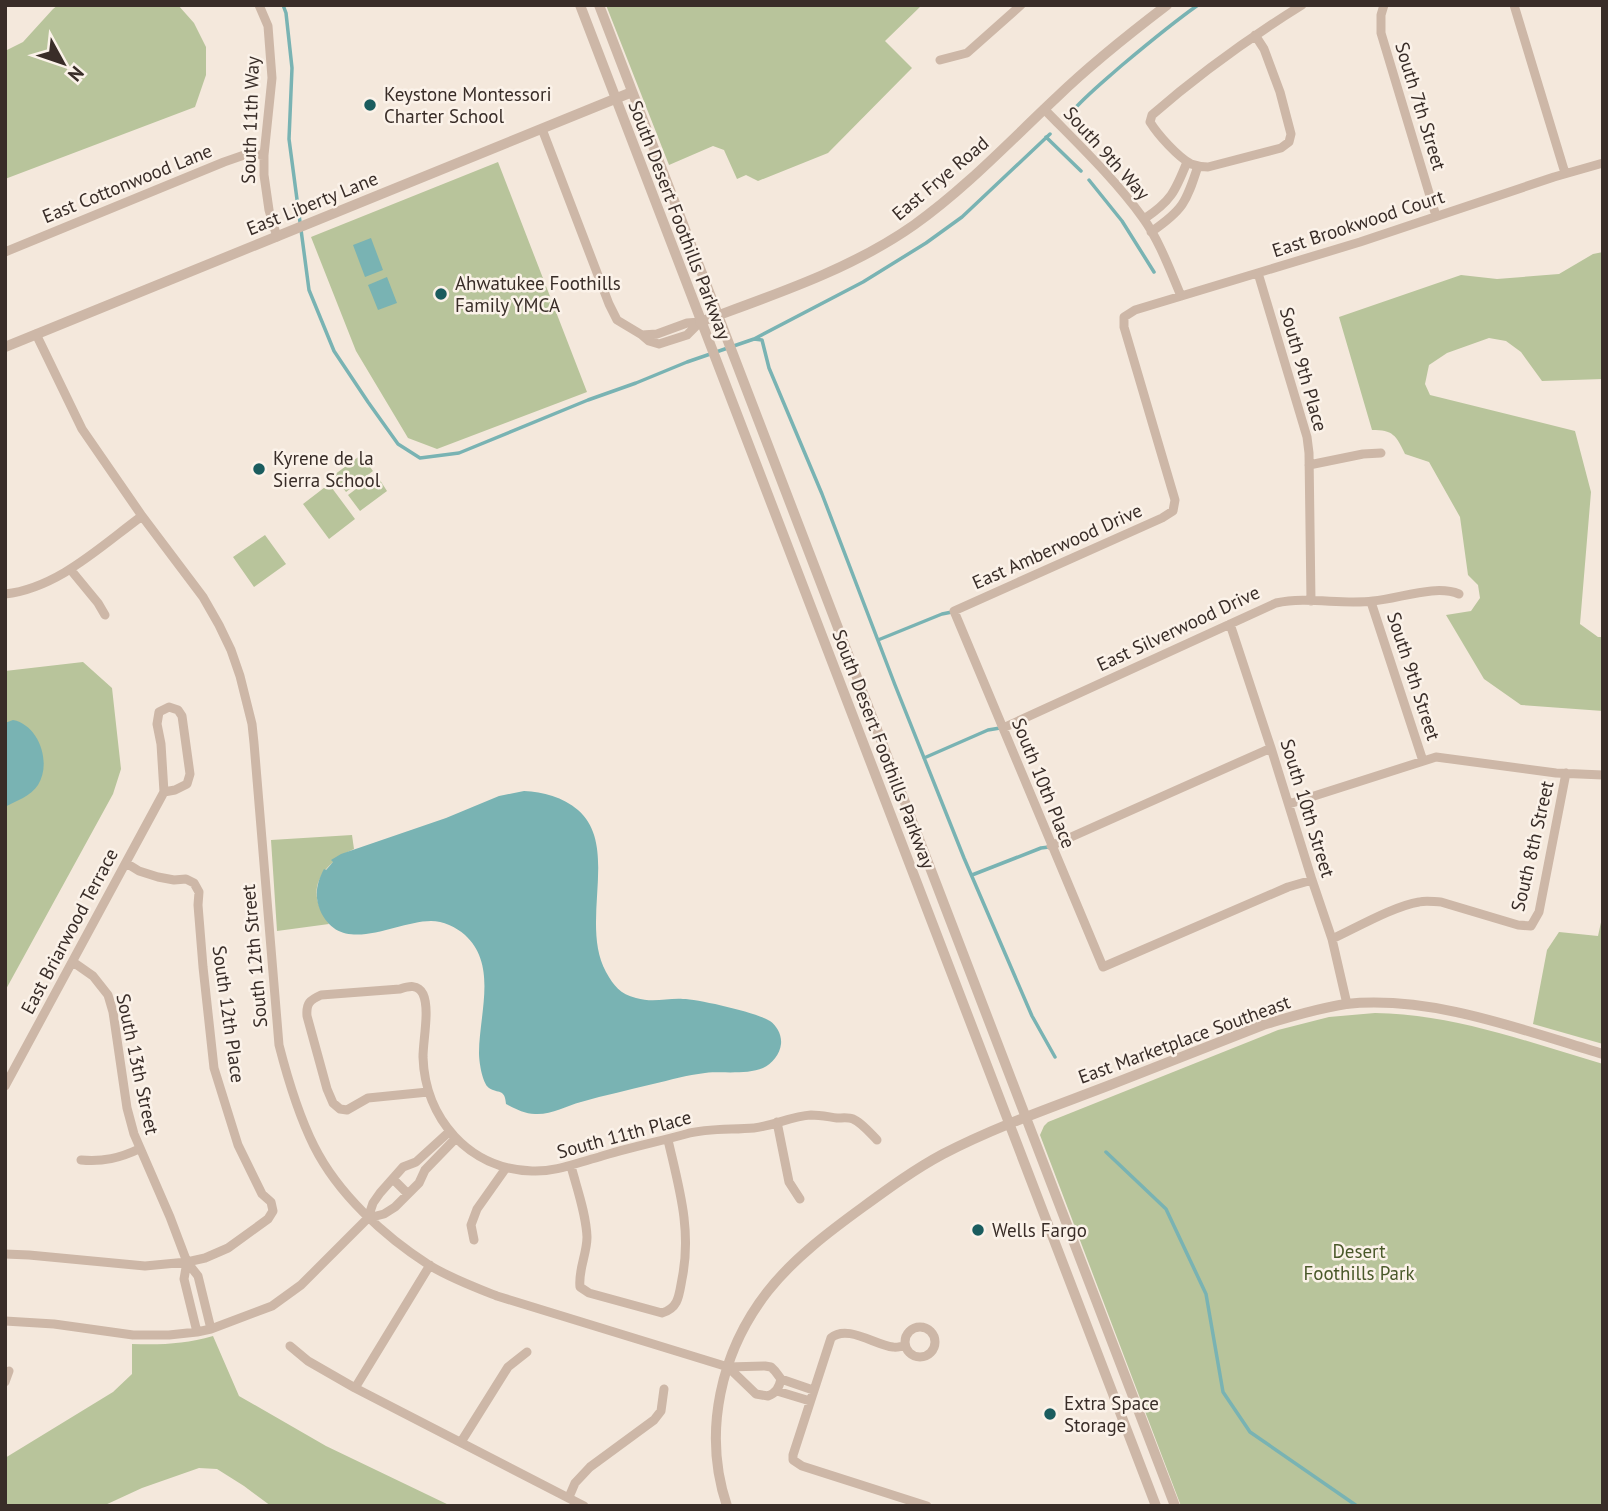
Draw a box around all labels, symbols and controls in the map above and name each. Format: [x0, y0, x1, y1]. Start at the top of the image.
north arrow [28, 28, 98, 98]
street label: South 7th Street [1390, 39, 1452, 174]
street label: South 11th Way [236, 56, 264, 184]
text: N [63, 61, 89, 86]
place label: Keystone Montessori Charter School [384, 82, 552, 128]
marker: Keystone Montessori Charter School [362, 97, 378, 113]
street label: South Desert Foothills Parkway [623, 97, 737, 343]
street label: South 9th Way [1059, 101, 1155, 205]
street label: East Frye Road [887, 131, 993, 225]
street label: East Cottonwood Lane [39, 138, 215, 228]
street label: East Liberty Lane [243, 166, 381, 240]
street label: East Brookwood Court [1269, 184, 1448, 262]
place label: Ahwatukee Foothills Family YMCA [455, 271, 621, 317]
marker: Ahwatukee Foothills Family YMCA [433, 286, 449, 302]
street label: South 9th Place [1275, 304, 1333, 434]
place label: Kyrene de la Sierra School [273, 446, 381, 492]
marker: Kyrene de la Sierra School [251, 461, 267, 477]
street label: East Amberwood Drive [968, 498, 1146, 594]
street label: East Silverwood Drive [1093, 580, 1263, 676]
street label: South 9th Street [1382, 609, 1446, 744]
street label: South Desert Foothills Parkway [827, 626, 941, 872]
street label: South 10th Place [1007, 714, 1081, 852]
street label: South 10th Street [1276, 736, 1341, 881]
street label: South 8th Street [1505, 778, 1559, 914]
street label: East Briarwood Terrace [15, 844, 123, 1018]
street label: South 12th Street [236, 883, 272, 1029]
street label: South 12th Place [207, 944, 251, 1084]
street label: East Marketplace Southeast [1075, 989, 1294, 1089]
street label: South 13th Street [111, 991, 165, 1137]
street label: South 11th Place [554, 1104, 694, 1164]
place label: Wells Fargo [992, 1218, 1087, 1242]
marker: Wells Fargo [970, 1222, 986, 1238]
park label: Desert Foothills Park [1303, 1239, 1415, 1285]
place label: Extra Space Storage [1064, 1391, 1159, 1437]
marker: Extra Space Storage [1042, 1406, 1058, 1422]

